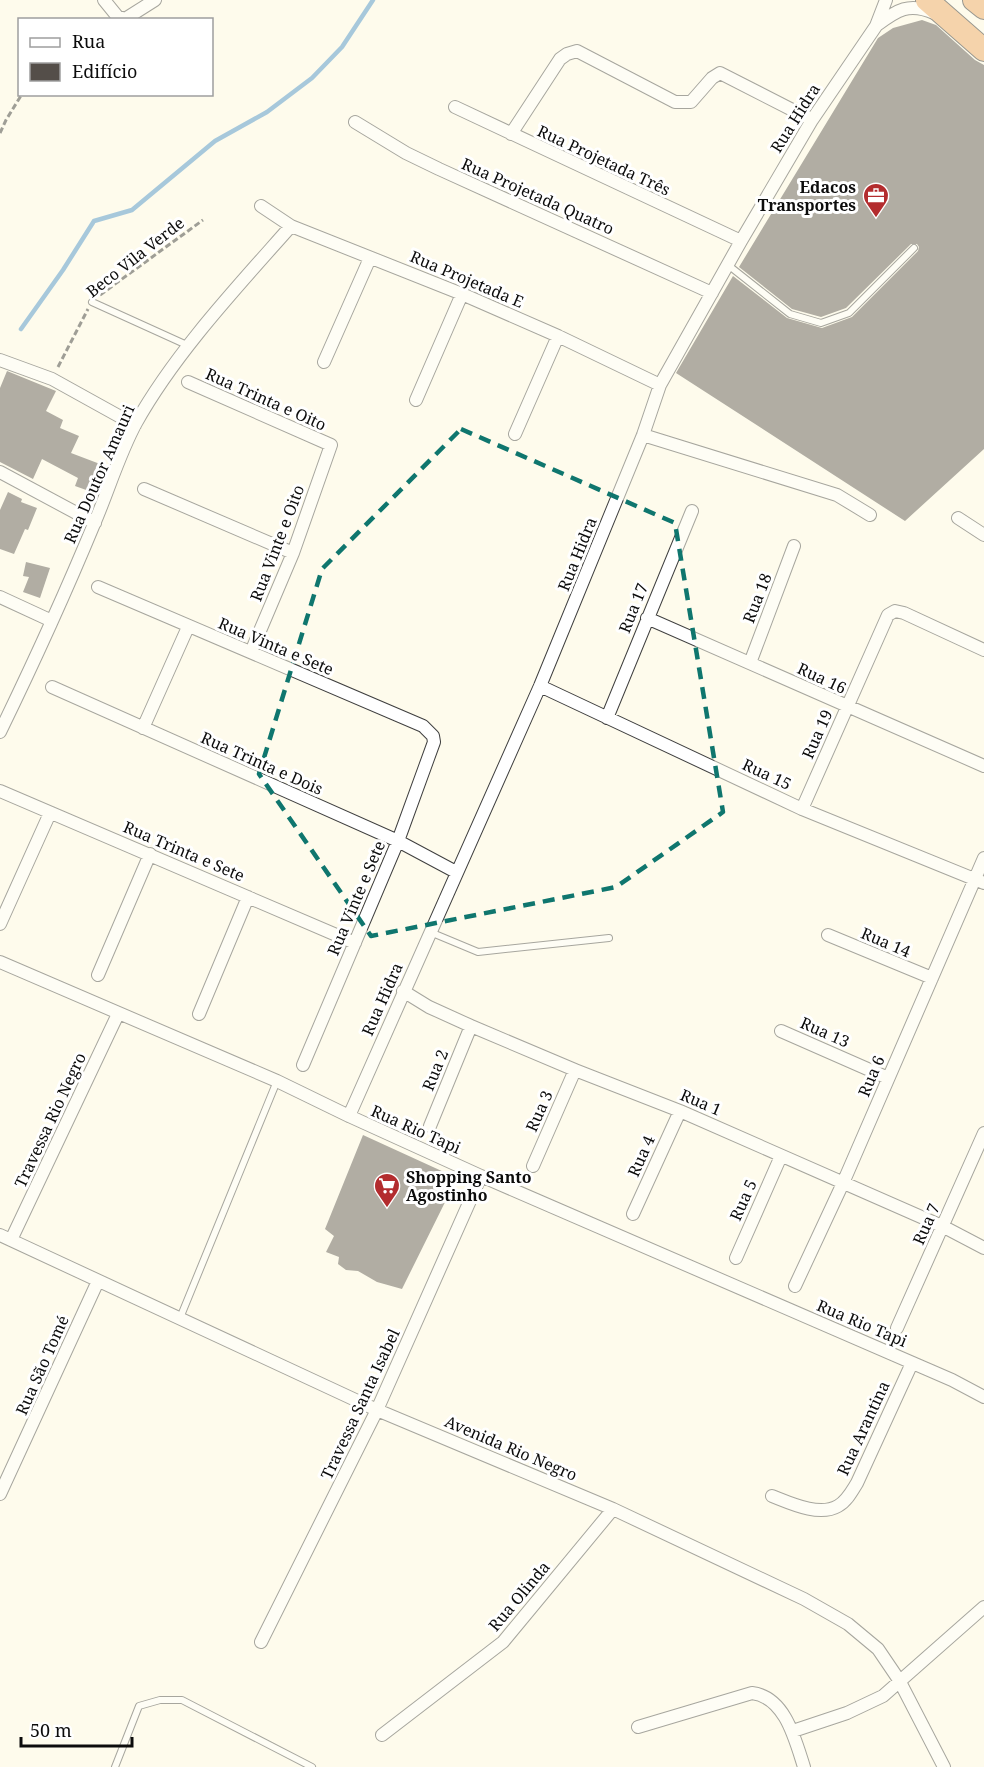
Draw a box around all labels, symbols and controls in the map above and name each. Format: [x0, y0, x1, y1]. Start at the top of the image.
legend [18, 18, 213, 96]
text: Rua [72, 29, 105, 53]
text: Edifício [72, 59, 137, 83]
street label: Rua Hidra [765, 79, 825, 157]
street label: Rua Projetada Três [534, 120, 674, 200]
street label: Rua Projetada Quatro [458, 152, 618, 240]
place label: Edacos Transportes [758, 176, 856, 216]
office icon: Edacos Transportes [861, 181, 891, 219]
street label: Beco Vila Verde [81, 212, 189, 302]
street label: Rua Projetada E [407, 245, 527, 313]
street label: Rua Trinta e Oito [202, 363, 330, 435]
street label: Rua Doutor Amauri [59, 401, 139, 547]
street label: Rua Vinte e Oito [245, 482, 309, 604]
street label: Rua Hidra [552, 514, 602, 594]
street label: Rua 18 [737, 570, 777, 626]
street label: Rua 17 [613, 580, 653, 636]
street label: Rua Vinta e Sete [215, 612, 337, 680]
street label: Rua 16 [794, 657, 850, 699]
street label: Rua 19 [796, 706, 838, 762]
street label: Rua Trinta e Dois [198, 726, 326, 800]
street label: Rua 15 [739, 753, 795, 795]
street label: Rua Trinta e Sete [120, 816, 248, 886]
street label: Rua Vinte e Sete [322, 837, 390, 959]
street label: Rua 14 [858, 922, 914, 962]
street label: Rua Hidra [356, 959, 408, 1039]
street label: Rua 13 [797, 1011, 853, 1053]
street label: Rua 2 [417, 1046, 453, 1094]
street label: Travessa Rio Negro [9, 1049, 91, 1191]
street label: Rua 6 [853, 1052, 890, 1100]
street label: Rua 1 [677, 1084, 725, 1120]
street label: Rua 3 [520, 1087, 558, 1135]
street label: Rua Rio Tapi [368, 1099, 464, 1159]
street label: Rua 4 [622, 1132, 660, 1180]
place label: Shopping Santo Agostinho [406, 1166, 532, 1206]
supermarket icon: Shopping Santo Agostinho [372, 1171, 402, 1209]
street label: Rua 5 [724, 1176, 762, 1224]
street label: Rua 7 [907, 1200, 945, 1248]
street label: Rua Rio Tapi [813, 1294, 911, 1352]
street label: Rua São Tomé [10, 1312, 74, 1418]
street label: Travessa Santa Isabel [315, 1325, 405, 1483]
street label: Rua Arantina [832, 1377, 894, 1479]
street label: Avenida Rio Negro [441, 1410, 581, 1486]
street label: Rua Olinda [483, 1556, 555, 1636]
scale bar [21, 1710, 132, 1748]
text: 50 m [30, 1718, 72, 1742]

